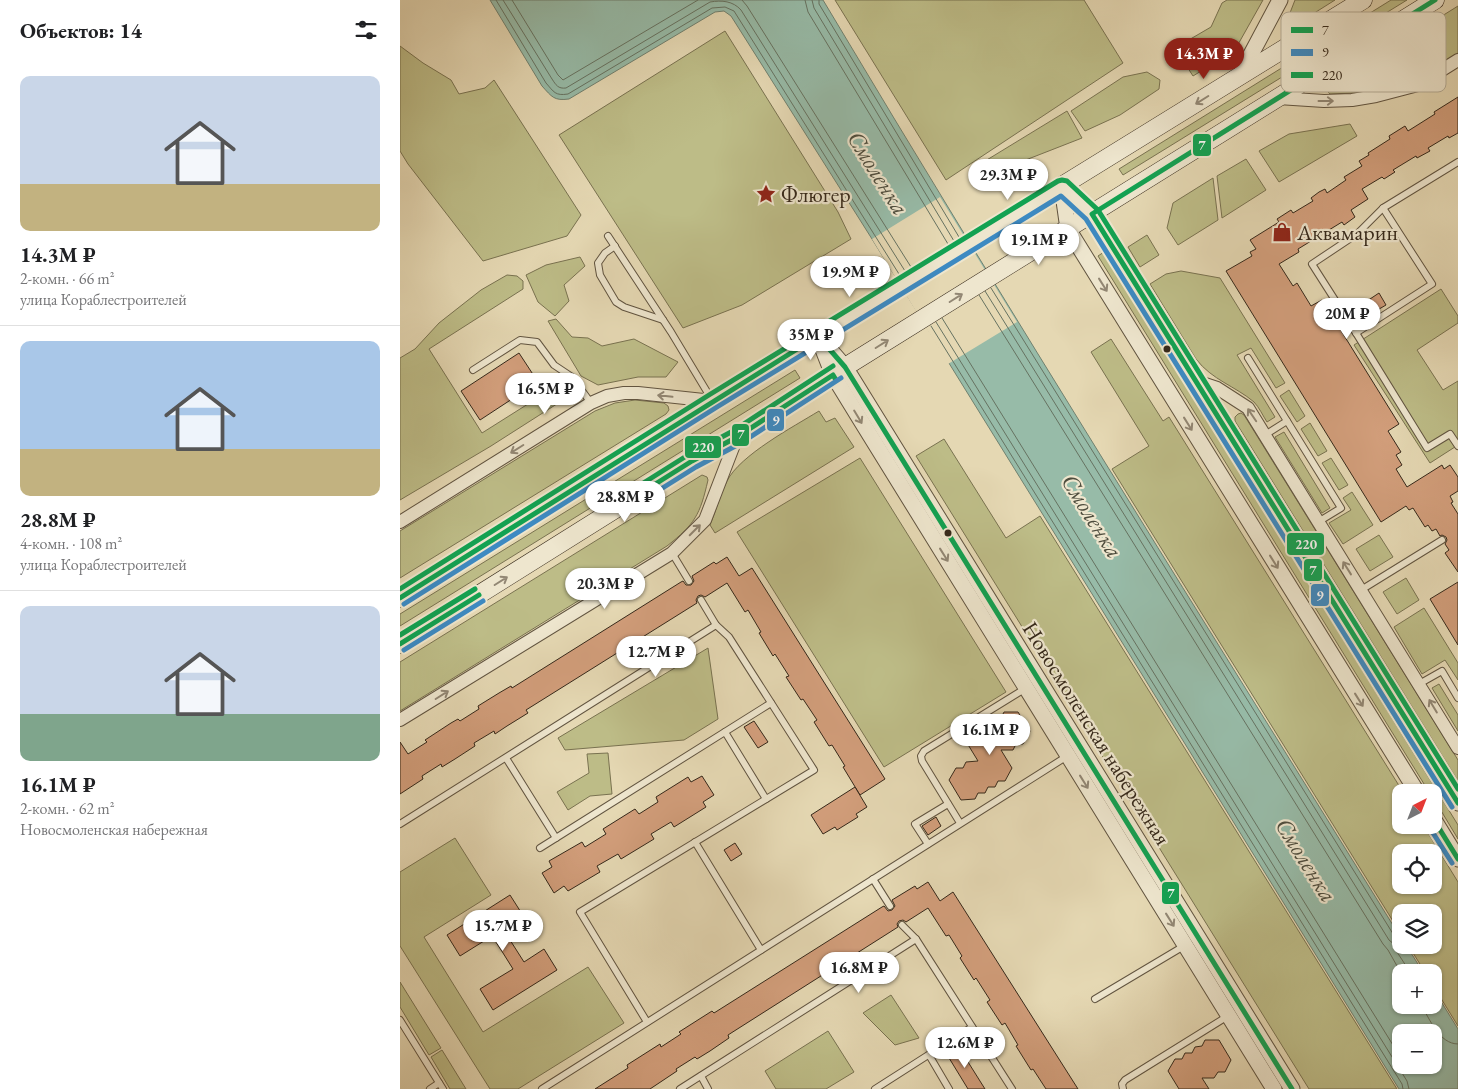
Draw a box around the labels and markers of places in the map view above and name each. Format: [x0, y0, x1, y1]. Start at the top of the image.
pin: 14.3M ₽ [1158, 38, 1250, 80]
pin: 29.3M ₽ [962, 158, 1054, 201]
place label: Флюгер [781, 180, 851, 209]
place icon: Флюгер [755, 183, 777, 205]
place label: Аквамарин [1296, 218, 1398, 247]
shop icon: Аквамарин [1271, 221, 1293, 243]
pin: 19.1M ₽ [993, 224, 1085, 266]
pin: 19.9M ₽ [804, 256, 896, 298]
pin: 20M ₽ [1312, 298, 1382, 340]
pin: 35M ₽ [776, 318, 846, 361]
unlabelled marker [1162, 344, 1172, 354]
pin: 16.5M ₽ [499, 372, 591, 415]
pin: 28.8M ₽ [579, 480, 671, 523]
unlabelled marker [943, 528, 953, 538]
pin: 20.3M ₽ [559, 568, 651, 610]
pin: 12.7M ₽ [610, 636, 702, 678]
pin: 16.1M ₽ [944, 714, 1036, 756]
pin: 15.7M ₽ [457, 910, 549, 952]
pin: 16.8M ₽ [813, 952, 905, 994]
pin: 12.6M ₽ [919, 1026, 1011, 1069]

